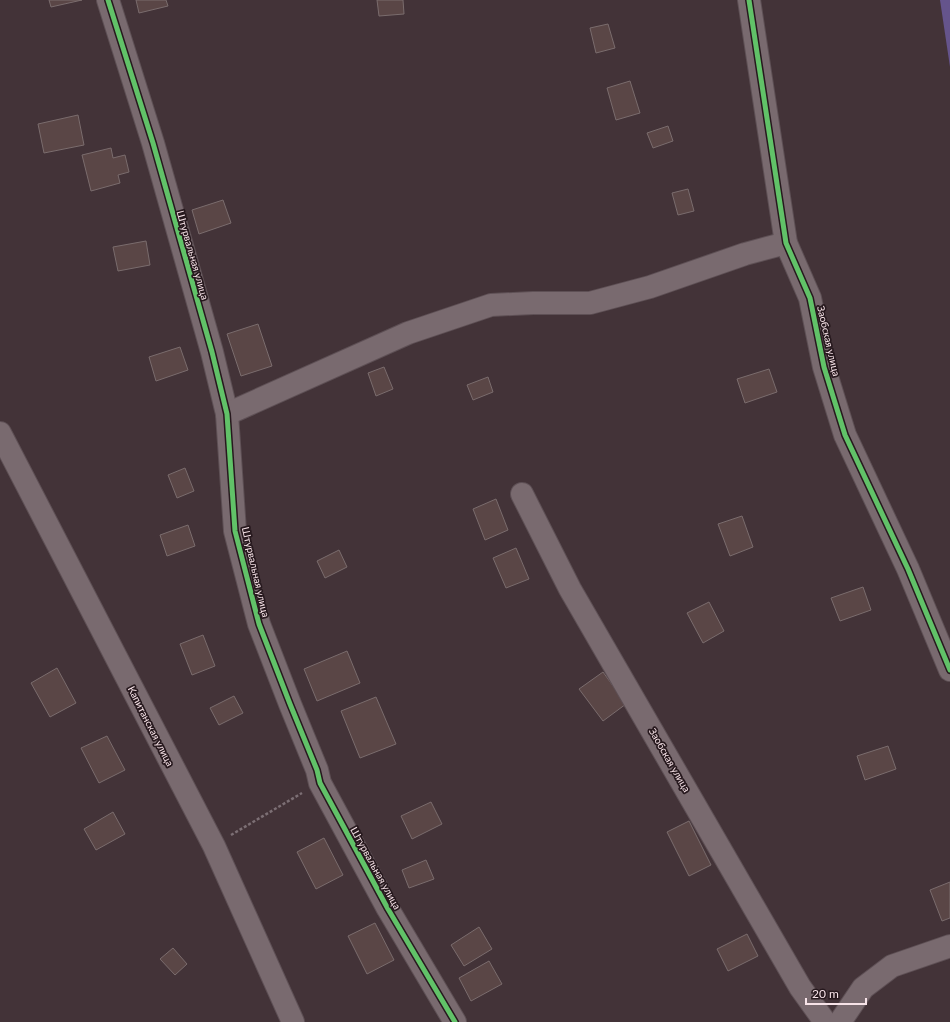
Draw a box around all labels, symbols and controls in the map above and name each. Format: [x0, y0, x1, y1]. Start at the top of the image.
street label: Штурвальная улица [174, 209, 212, 301]
street label: Заобская улица [815, 305, 843, 377]
street label: Штурвальная улица [240, 526, 272, 618]
street label: Капитанская улица [126, 684, 176, 768]
street label: Заобская улица [647, 726, 693, 794]
street label: Штурвальная улица [348, 825, 404, 911]
scale bar [806, 980, 866, 1006]
text: 20 m [812, 986, 839, 1001]

